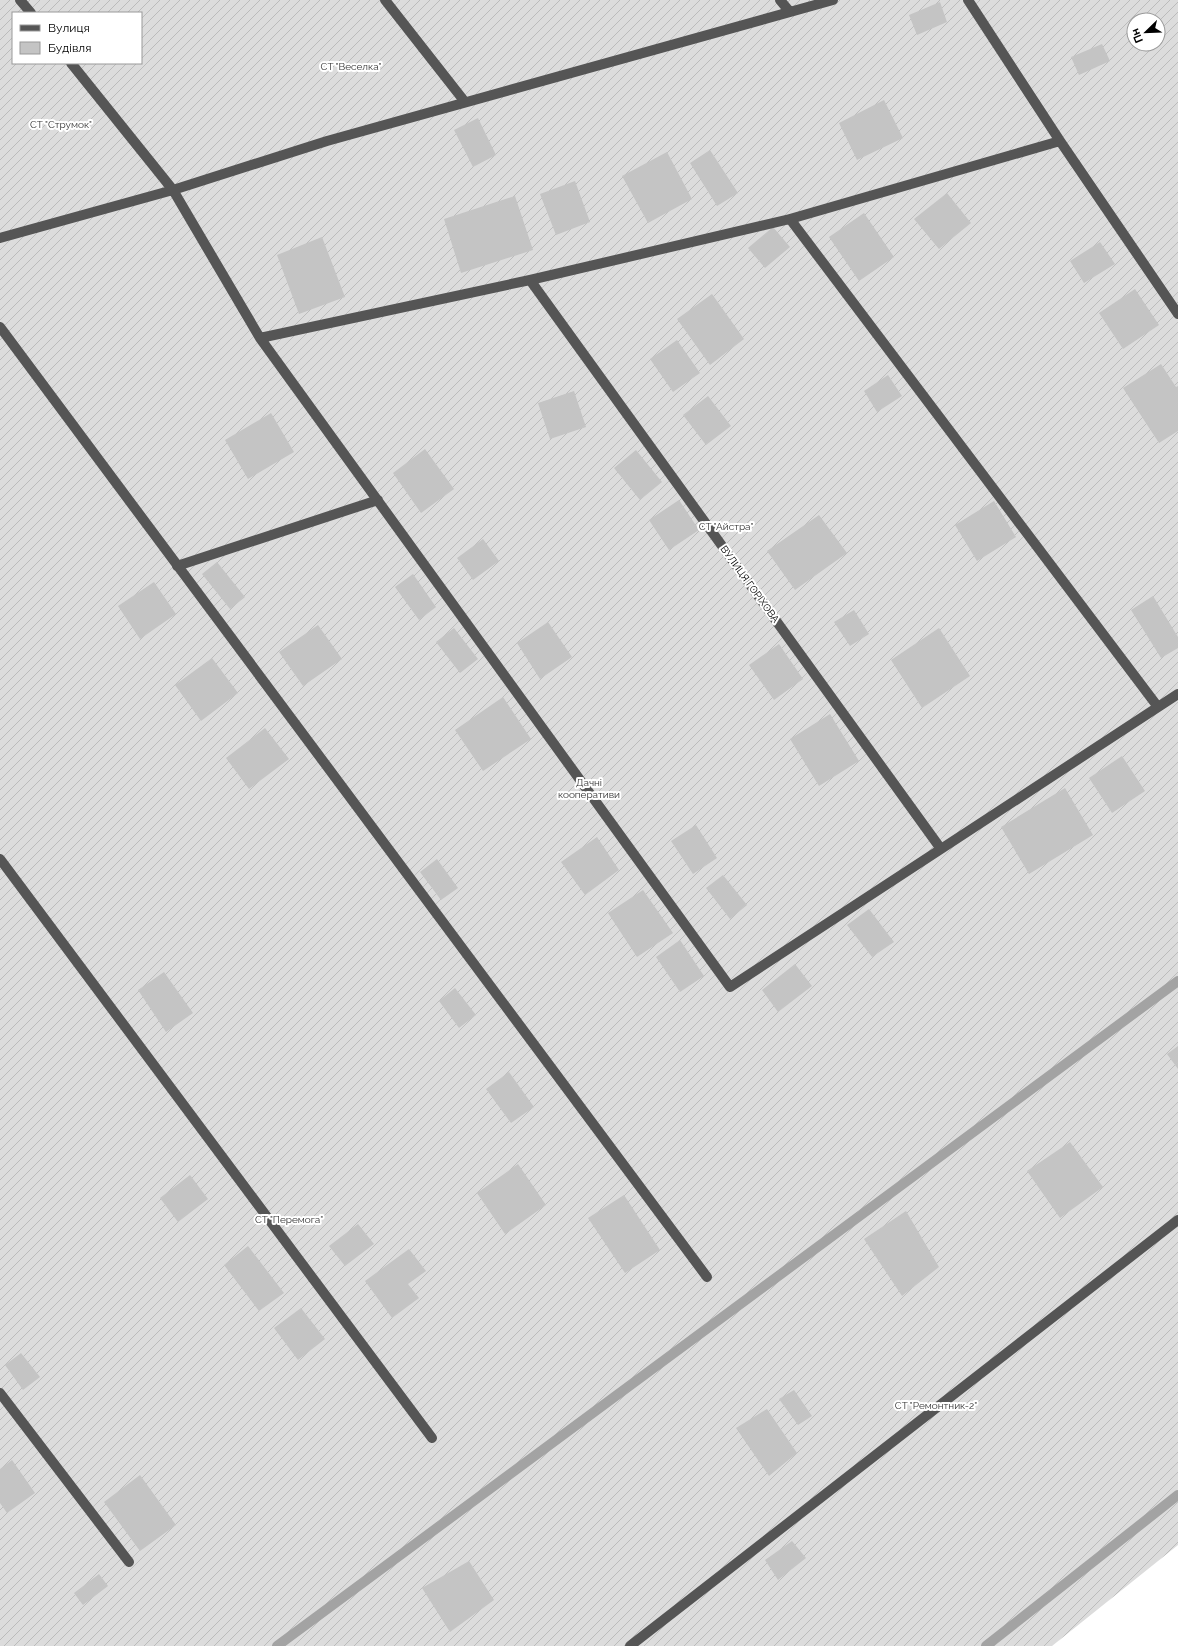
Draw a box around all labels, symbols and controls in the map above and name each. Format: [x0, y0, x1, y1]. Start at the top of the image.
legend [12, 12, 142, 64]
north arrow [1126, 12, 1166, 52]
text: Вулиця [48, 21, 90, 35]
text: Пн [1128, 26, 1146, 45]
text: Будівля [48, 41, 91, 55]
park label: СТ "Веселка" [321, 61, 382, 72]
park label: СТ "Струмок" [30, 119, 92, 130]
park label: СТ "Айстра" [699, 521, 753, 532]
street label: ВУЛИЦЯ ГОРІХОВА [718, 543, 782, 625]
park label: Дачні кооперативи [558, 777, 620, 800]
park label: СТ "Перемога" [255, 1214, 323, 1225]
park label: СТ "Ремонтник-2" [895, 1400, 977, 1411]

